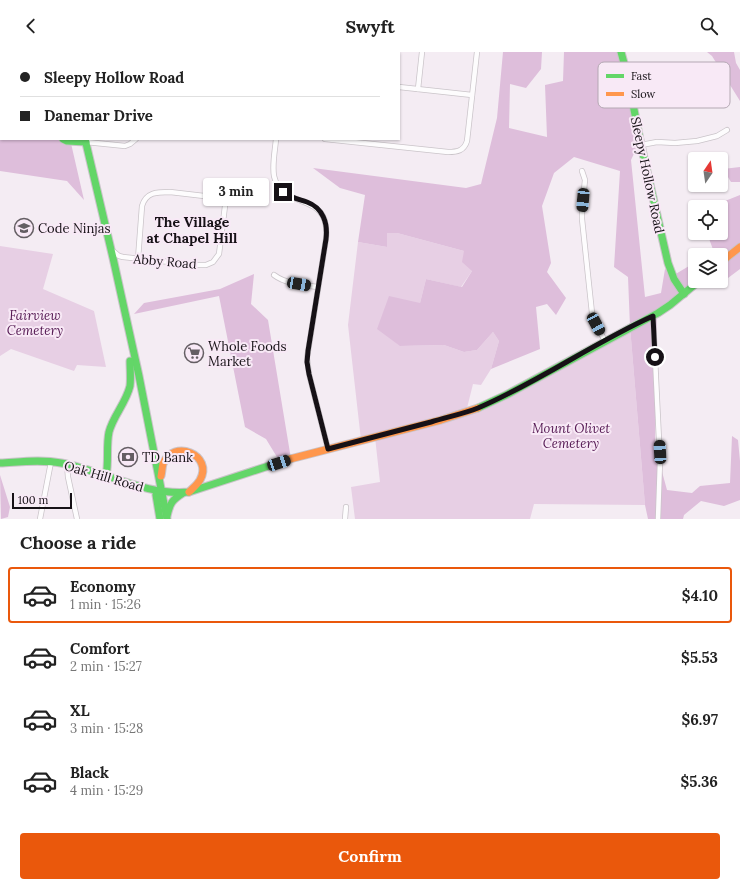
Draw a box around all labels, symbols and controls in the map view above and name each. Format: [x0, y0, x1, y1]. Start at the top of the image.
icon: back [20, 15, 42, 37]
text: Swyft [345, 15, 395, 38]
icon: search [698, 15, 720, 37]
legend [598, 62, 730, 108]
text: Sleepy Hollow Road [44, 68, 184, 87]
text: Fast [631, 69, 652, 83]
text: Slow [631, 87, 656, 101]
text: Danemar Drive [44, 106, 153, 125]
street label: Sleepy Hollow Road [627, 115, 668, 235]
north arrow [688, 152, 728, 192]
map controls [688, 152, 728, 288]
callout: 3 min [203, 178, 269, 206]
text: 3 min [218, 183, 254, 200]
route end [274, 183, 292, 201]
car [576, 188, 590, 212]
button: locate [688, 200, 728, 240]
district label: The Village at Chapel Hill [147, 213, 238, 247]
school or university icon: Code Ninjas [13, 217, 35, 239]
place label: Code Ninjas [38, 220, 110, 237]
button: layers [688, 248, 728, 288]
street label: Abby Road [132, 250, 198, 273]
car [286, 276, 312, 292]
park label: Fairview Cemetery [7, 307, 64, 339]
car [585, 311, 607, 337]
place label: Whole Foods Market [208, 338, 287, 370]
supermarket icon: Whole Foods Market [183, 342, 205, 364]
route start [646, 348, 664, 366]
park label: Mount Olivet Cemetery [532, 420, 610, 452]
car [653, 440, 667, 464]
bank icon: TD Bank [117, 446, 139, 468]
place label: TD Bank [142, 449, 193, 466]
car [266, 454, 292, 472]
street label: Oak Hill Road [62, 457, 146, 496]
scale bar [12, 491, 72, 510]
text: 100 m [18, 493, 48, 507]
text: Choose a ride [20, 531, 136, 554]
icon: car [22, 577, 58, 613]
text: Economy [70, 577, 135, 596]
text: $4.10 [682, 586, 718, 605]
text: 1 min · 15:26 [70, 596, 141, 613]
icon: car [22, 639, 58, 675]
text: Comfort [70, 639, 130, 658]
text: $5.53 [681, 648, 718, 667]
text: 2 min · 15:27 [70, 658, 142, 675]
icon: car [22, 701, 58, 737]
text: XL [70, 701, 90, 720]
text: $6.97 [681, 710, 718, 729]
text: 3 min · 15:28 [70, 720, 143, 737]
icon: car [22, 763, 58, 799]
text: Black [70, 763, 109, 782]
text: $5.36 [681, 772, 718, 791]
text: 4 min · 15:29 [70, 782, 143, 799]
button: Confirm [20, 833, 720, 879]

